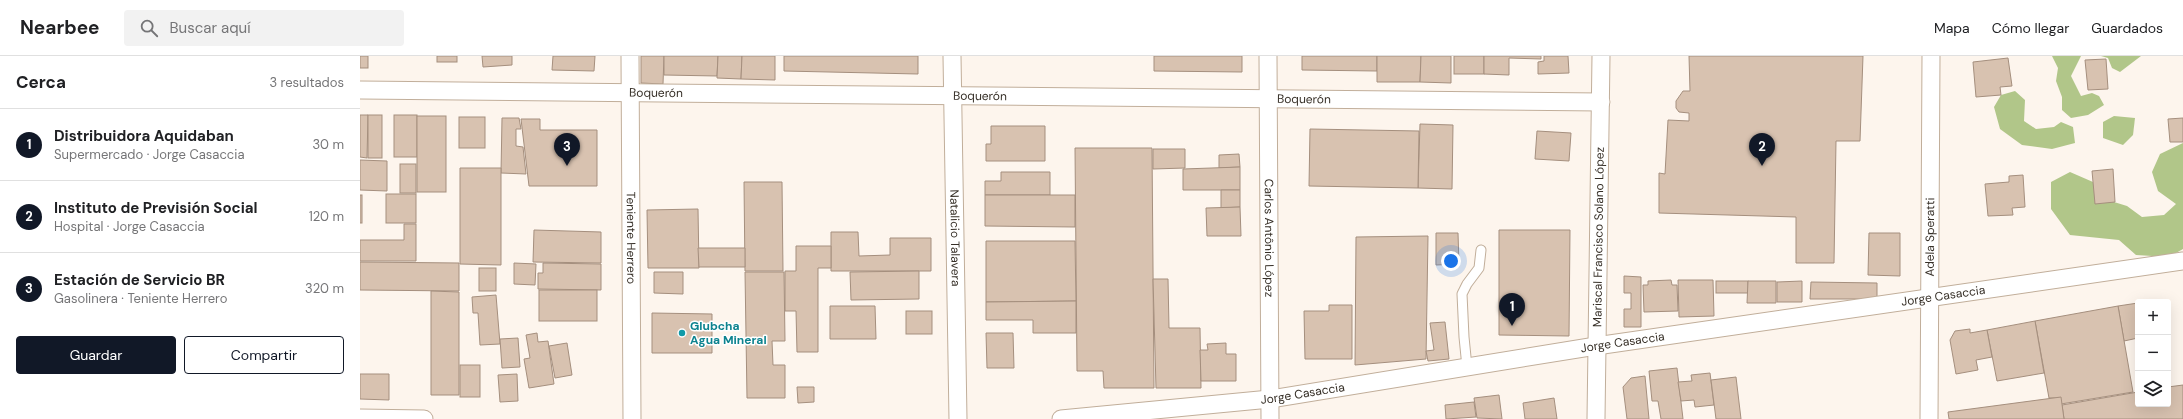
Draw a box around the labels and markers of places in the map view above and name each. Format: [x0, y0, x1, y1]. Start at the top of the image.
pin: 3 [554, 133, 580, 166]
pin: 2 [1749, 133, 1775, 166]
pin: 1 [1499, 293, 1525, 326]
place label: Glubcha Agua Mineral [690, 318, 767, 348]
marker: Glubcha Agua Mineral [677, 328, 687, 338]

